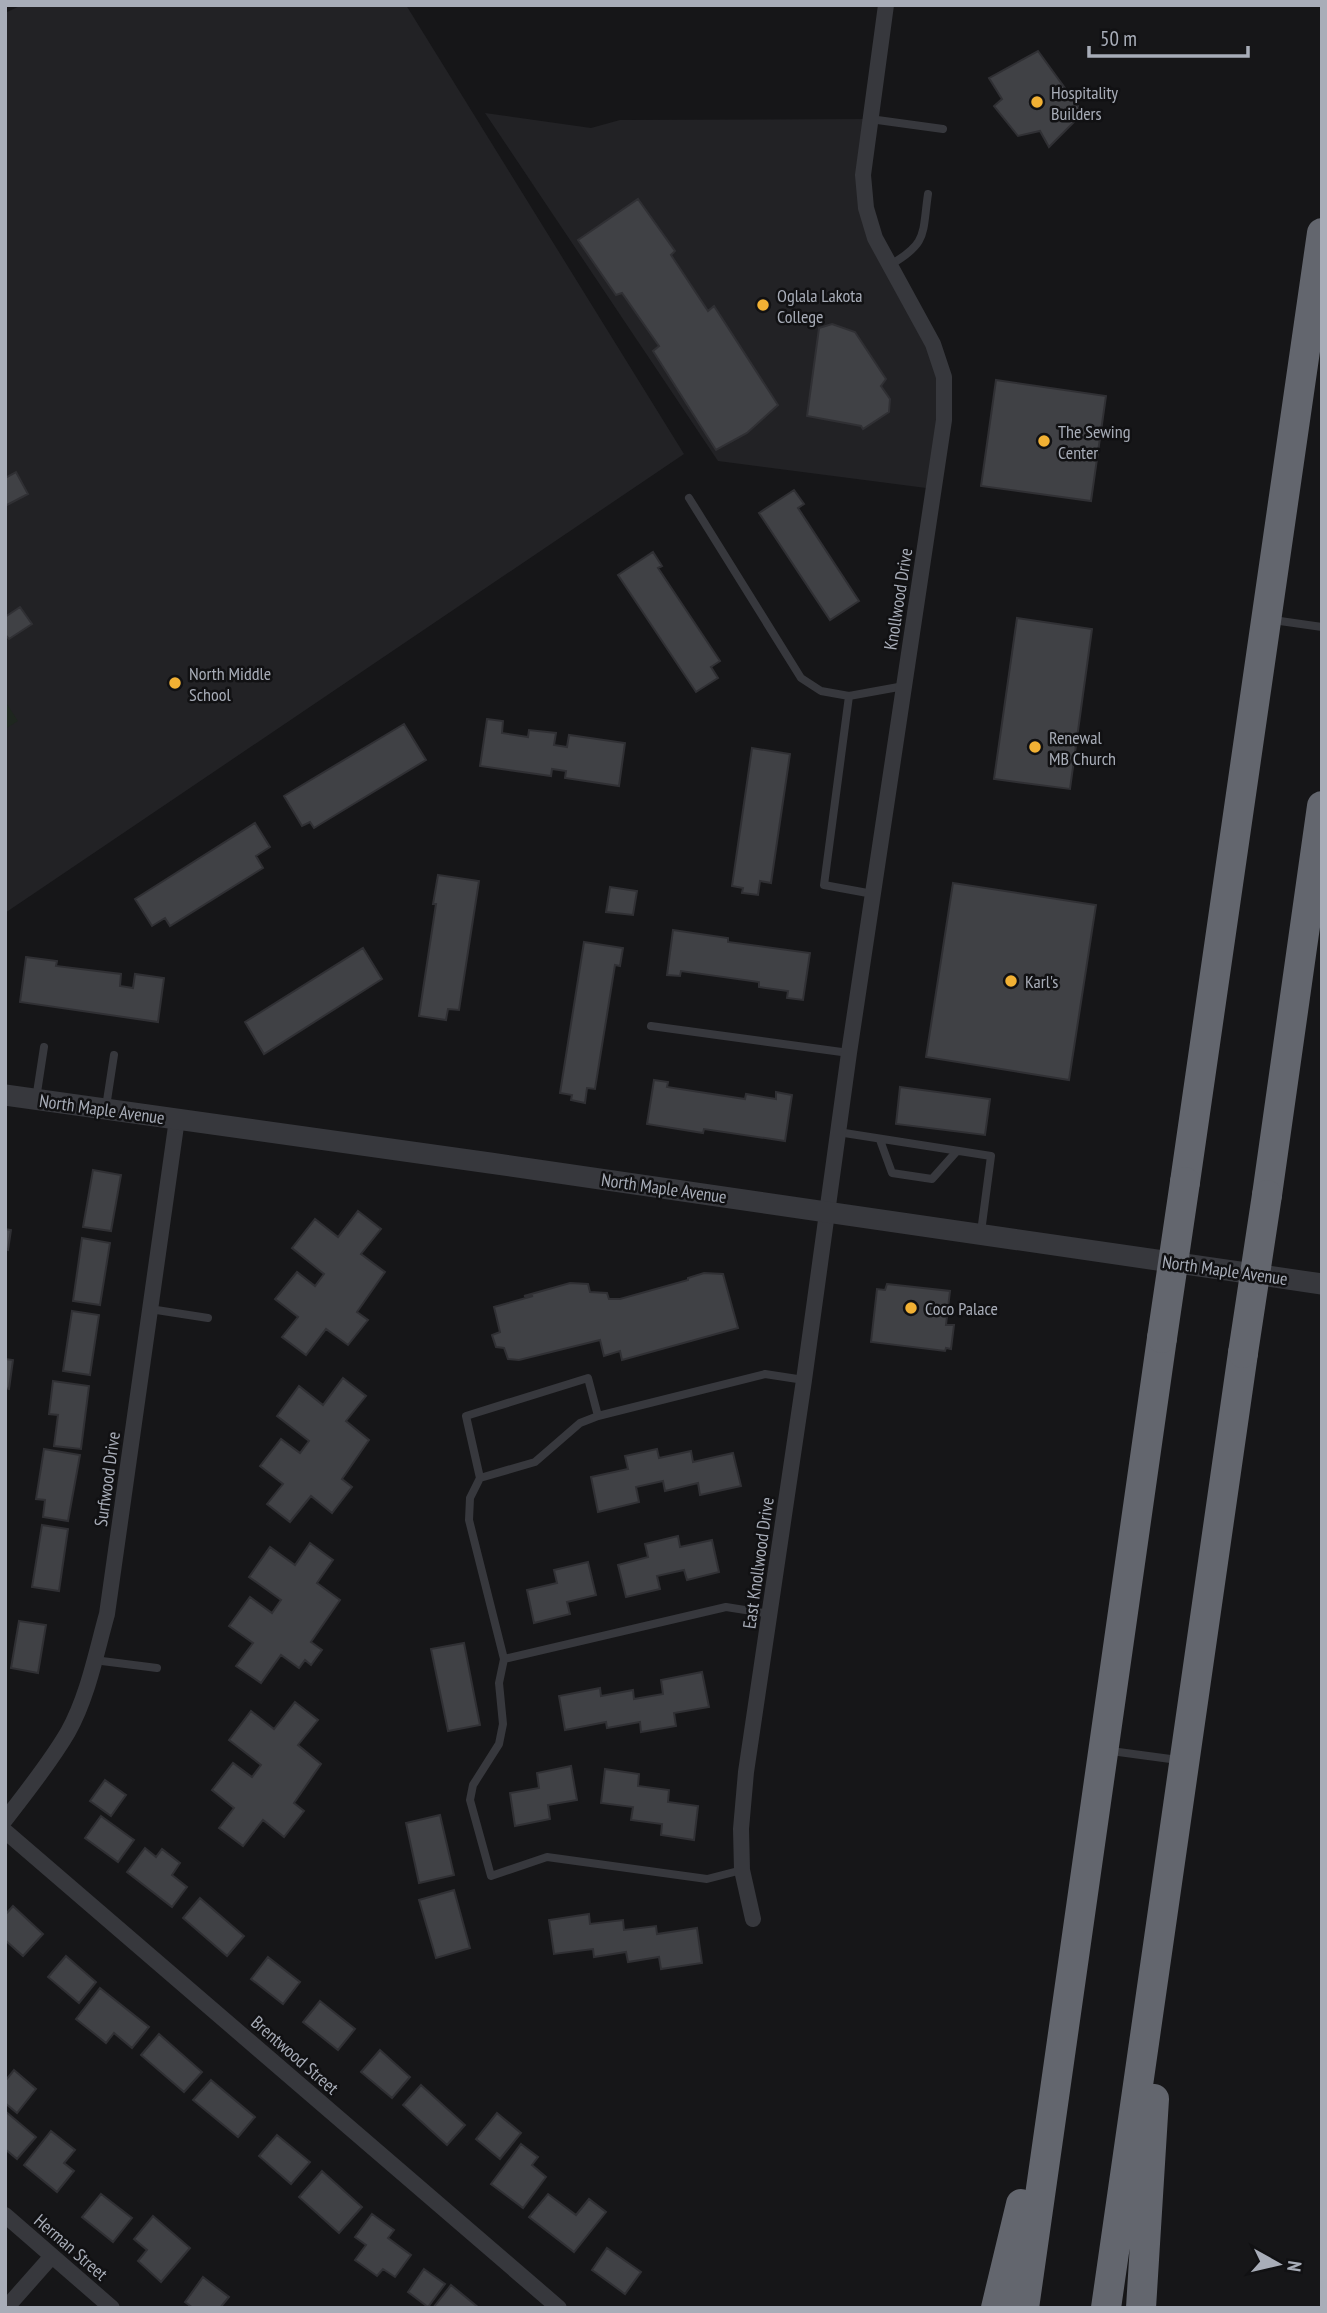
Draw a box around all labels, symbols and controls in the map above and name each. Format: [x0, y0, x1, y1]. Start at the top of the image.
scale bar [1089, 14, 1248, 58]
text: 50 m [1100, 25, 1137, 52]
place label: Hospitality Builders [1051, 81, 1118, 125]
marker: Hospitality Builders [1029, 94, 1045, 110]
place label: Oglala Lakota College [777, 284, 862, 328]
marker: Oglala Lakota College [755, 297, 771, 313]
place label: The Sewing Center [1058, 420, 1130, 464]
marker: The Sewing Center [1036, 433, 1052, 449]
street label: Knollwood Drive [879, 546, 917, 652]
place label: North Middle School [189, 662, 271, 706]
marker: North Middle School [167, 675, 183, 691]
place label: Renewal MB Church [1049, 726, 1116, 770]
marker: Renewal MB Church [1027, 739, 1043, 755]
place label: Karl's [1025, 970, 1058, 993]
marker: Karl's [1003, 973, 1019, 989]
street label: North Maple Avenue [38, 1089, 166, 1129]
street label: North Maple Avenue [600, 1168, 728, 1208]
street label: North Maple Avenue [1161, 1250, 1289, 1290]
place label: Coco Palace [925, 1297, 998, 1320]
marker: Coco Palace [903, 1300, 919, 1316]
street label: Surfwood Drive [89, 1430, 125, 1528]
street label: East Knollwood Drive [737, 1496, 779, 1630]
street label: Brentwood Street [246, 2011, 344, 2099]
street label: Herman Street [30, 2209, 113, 2285]
north arrow [1243, 2229, 1313, 2299]
text: N [1282, 2260, 1307, 2273]

